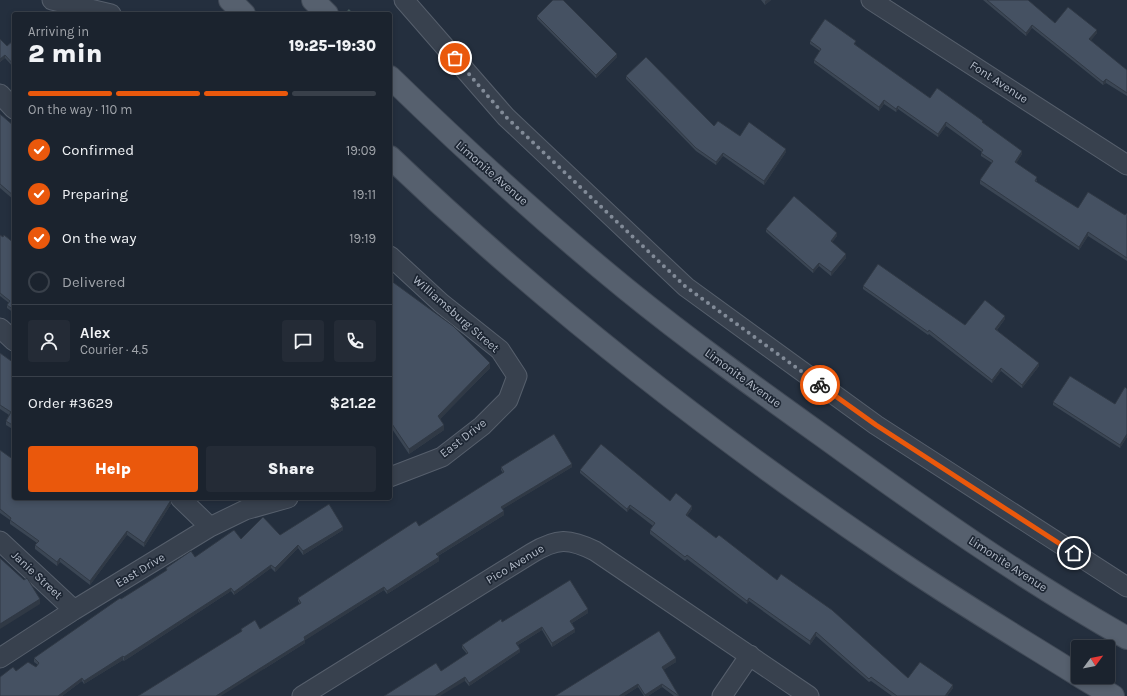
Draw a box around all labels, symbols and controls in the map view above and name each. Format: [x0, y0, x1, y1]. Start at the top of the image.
text: Arriving in [28, 24, 89, 39]
text: 19:25–19:30 [289, 37, 376, 55]
text: 2 min [28, 38, 103, 69]
pin [438, 41, 472, 75]
icon: bag [444, 47, 466, 69]
street label: Font Avenue [967, 58, 1031, 106]
text: On the way · 110 m [28, 102, 133, 117]
street label: Limonite Avenue [453, 138, 531, 208]
icon: check [28, 139, 50, 161]
text: Confirmed [62, 141, 134, 159]
text: 19:09 [346, 143, 376, 158]
icon: check [28, 183, 50, 205]
text: Preparing [62, 185, 128, 203]
text: 19:11 [353, 187, 376, 202]
icon: check [28, 227, 50, 249]
text: On the way [62, 229, 136, 247]
text: 19:19 [349, 231, 376, 246]
text: Delivered [62, 273, 126, 291]
street label: Williamsburg Street [410, 273, 502, 356]
button: person [28, 320, 70, 362]
button: chat [282, 320, 324, 362]
button: phone [334, 320, 376, 362]
text: Alex [80, 324, 110, 342]
text: Courier · 4.5 [80, 342, 148, 357]
street label: Limonite Avenue [702, 346, 784, 410]
courier [800, 365, 840, 405]
icon: bike [809, 374, 831, 396]
text: Order #3629 [28, 394, 113, 412]
text: $21.22 [330, 394, 376, 412]
street label: East Drive [437, 416, 489, 460]
button: Help [28, 446, 198, 492]
button: Share [206, 446, 376, 492]
street label: Limonite Avenue [966, 533, 1050, 595]
pin [1057, 536, 1091, 570]
street label: Pico Avenue [483, 541, 547, 587]
icon: home [1063, 542, 1085, 564]
street label: Janie Street [9, 548, 66, 602]
street label: East Drive [113, 550, 167, 590]
north arrow [1071, 640, 1115, 684]
map controls [1071, 640, 1115, 684]

